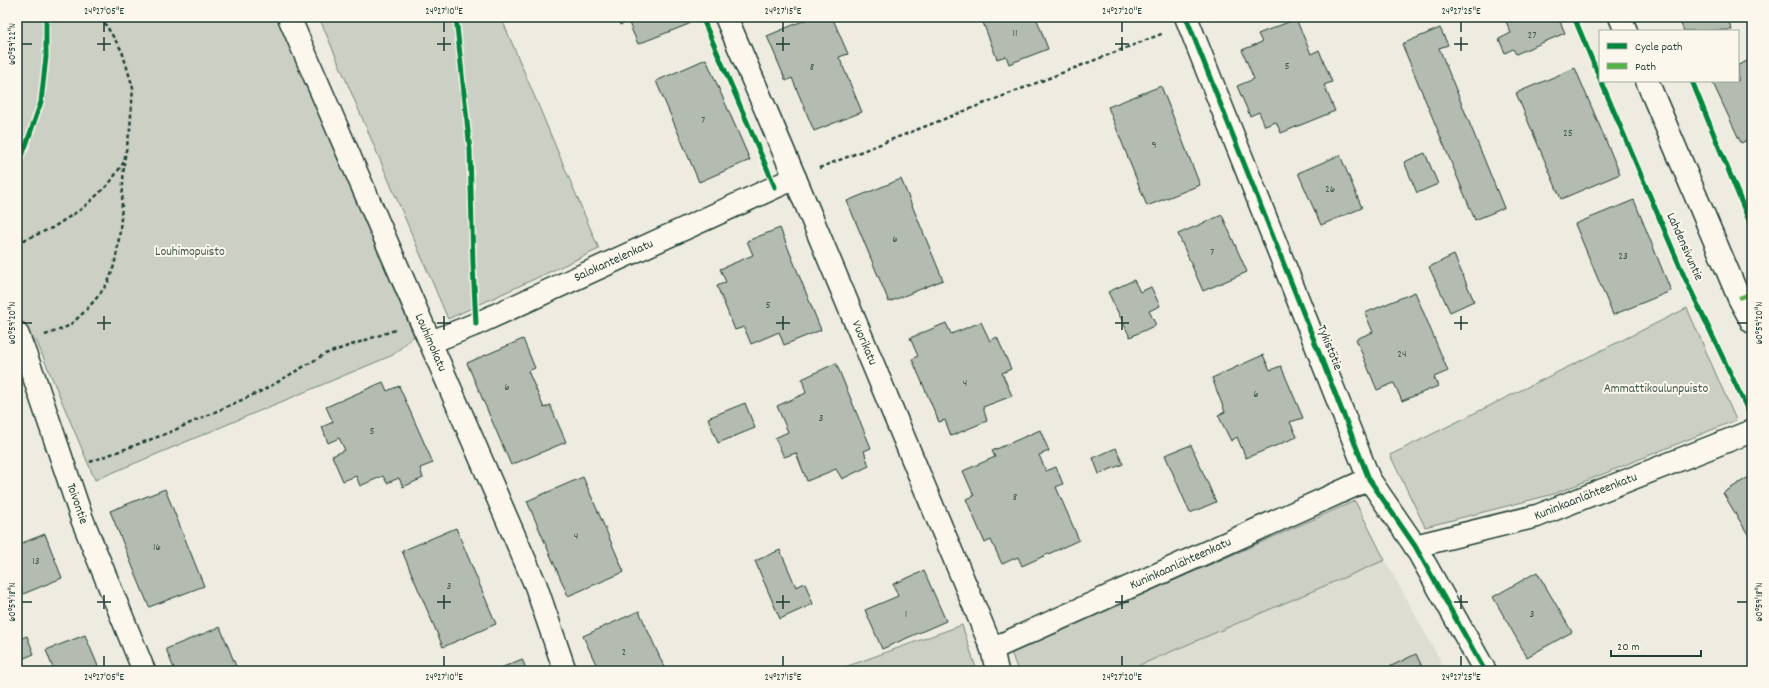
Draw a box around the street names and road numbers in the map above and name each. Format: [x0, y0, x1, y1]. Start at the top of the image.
street label: Lahdensivuntie [1660, 210, 1708, 284]
street label: Salokantelenkatu [571, 235, 657, 287]
street label: Louhimokatu [409, 311, 451, 375]
street label: Vuorikatu [846, 318, 882, 368]
street label: Tykistötie [1311, 323, 1347, 374]
street label: Kuninkaanlähteenkatu [1531, 468, 1640, 526]
street label: Toivontie [61, 481, 93, 528]
street label: Kuninkaanlähteenkatu [1127, 533, 1234, 595]

